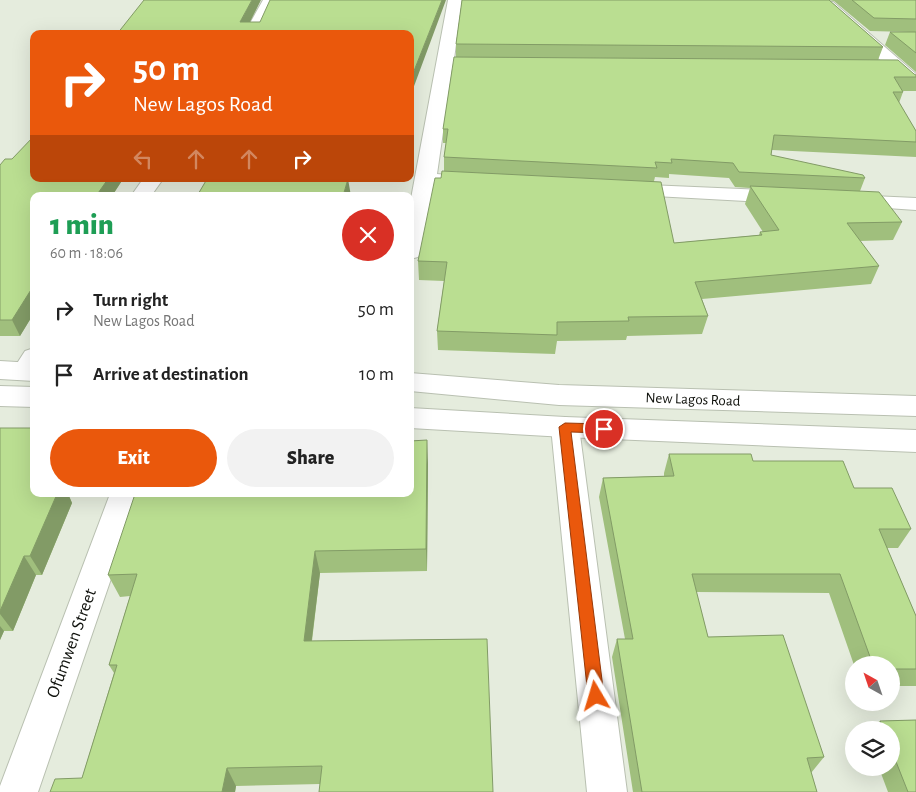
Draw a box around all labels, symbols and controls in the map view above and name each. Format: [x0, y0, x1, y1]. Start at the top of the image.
icon: right [50, 50, 115, 115]
text: 50 m [133, 52, 200, 87]
text: New Lagos Road [133, 93, 273, 115]
icon: left [129, 145, 157, 173]
icon: ahead [182, 145, 210, 173]
icon: ahead [235, 145, 263, 173]
icon: right [288, 145, 316, 173]
button: close [342, 209, 394, 261]
text: 1 min [50, 210, 114, 240]
text: 60 m · 18:06 [50, 245, 123, 261]
text: Turn right [93, 291, 168, 310]
icon: right [50, 296, 78, 324]
text: 50 m [358, 300, 394, 319]
text: New Lagos Road [93, 313, 195, 329]
icon: arrive [50, 361, 78, 389]
text: Arrive at destination [93, 365, 249, 384]
text: 10 m [359, 365, 394, 384]
street label: New Lagos Road [645, 390, 741, 409]
pin [583, 408, 625, 450]
icon: arrive [590, 415, 618, 443]
button: Exit [50, 429, 217, 487]
button: Share [227, 429, 394, 487]
street label: Ofumwen Street [44, 586, 100, 700]
north arrow [845, 656, 900, 711]
map controls [845, 656, 900, 776]
position arrow [569, 669, 621, 721]
button: layers [845, 721, 900, 776]

